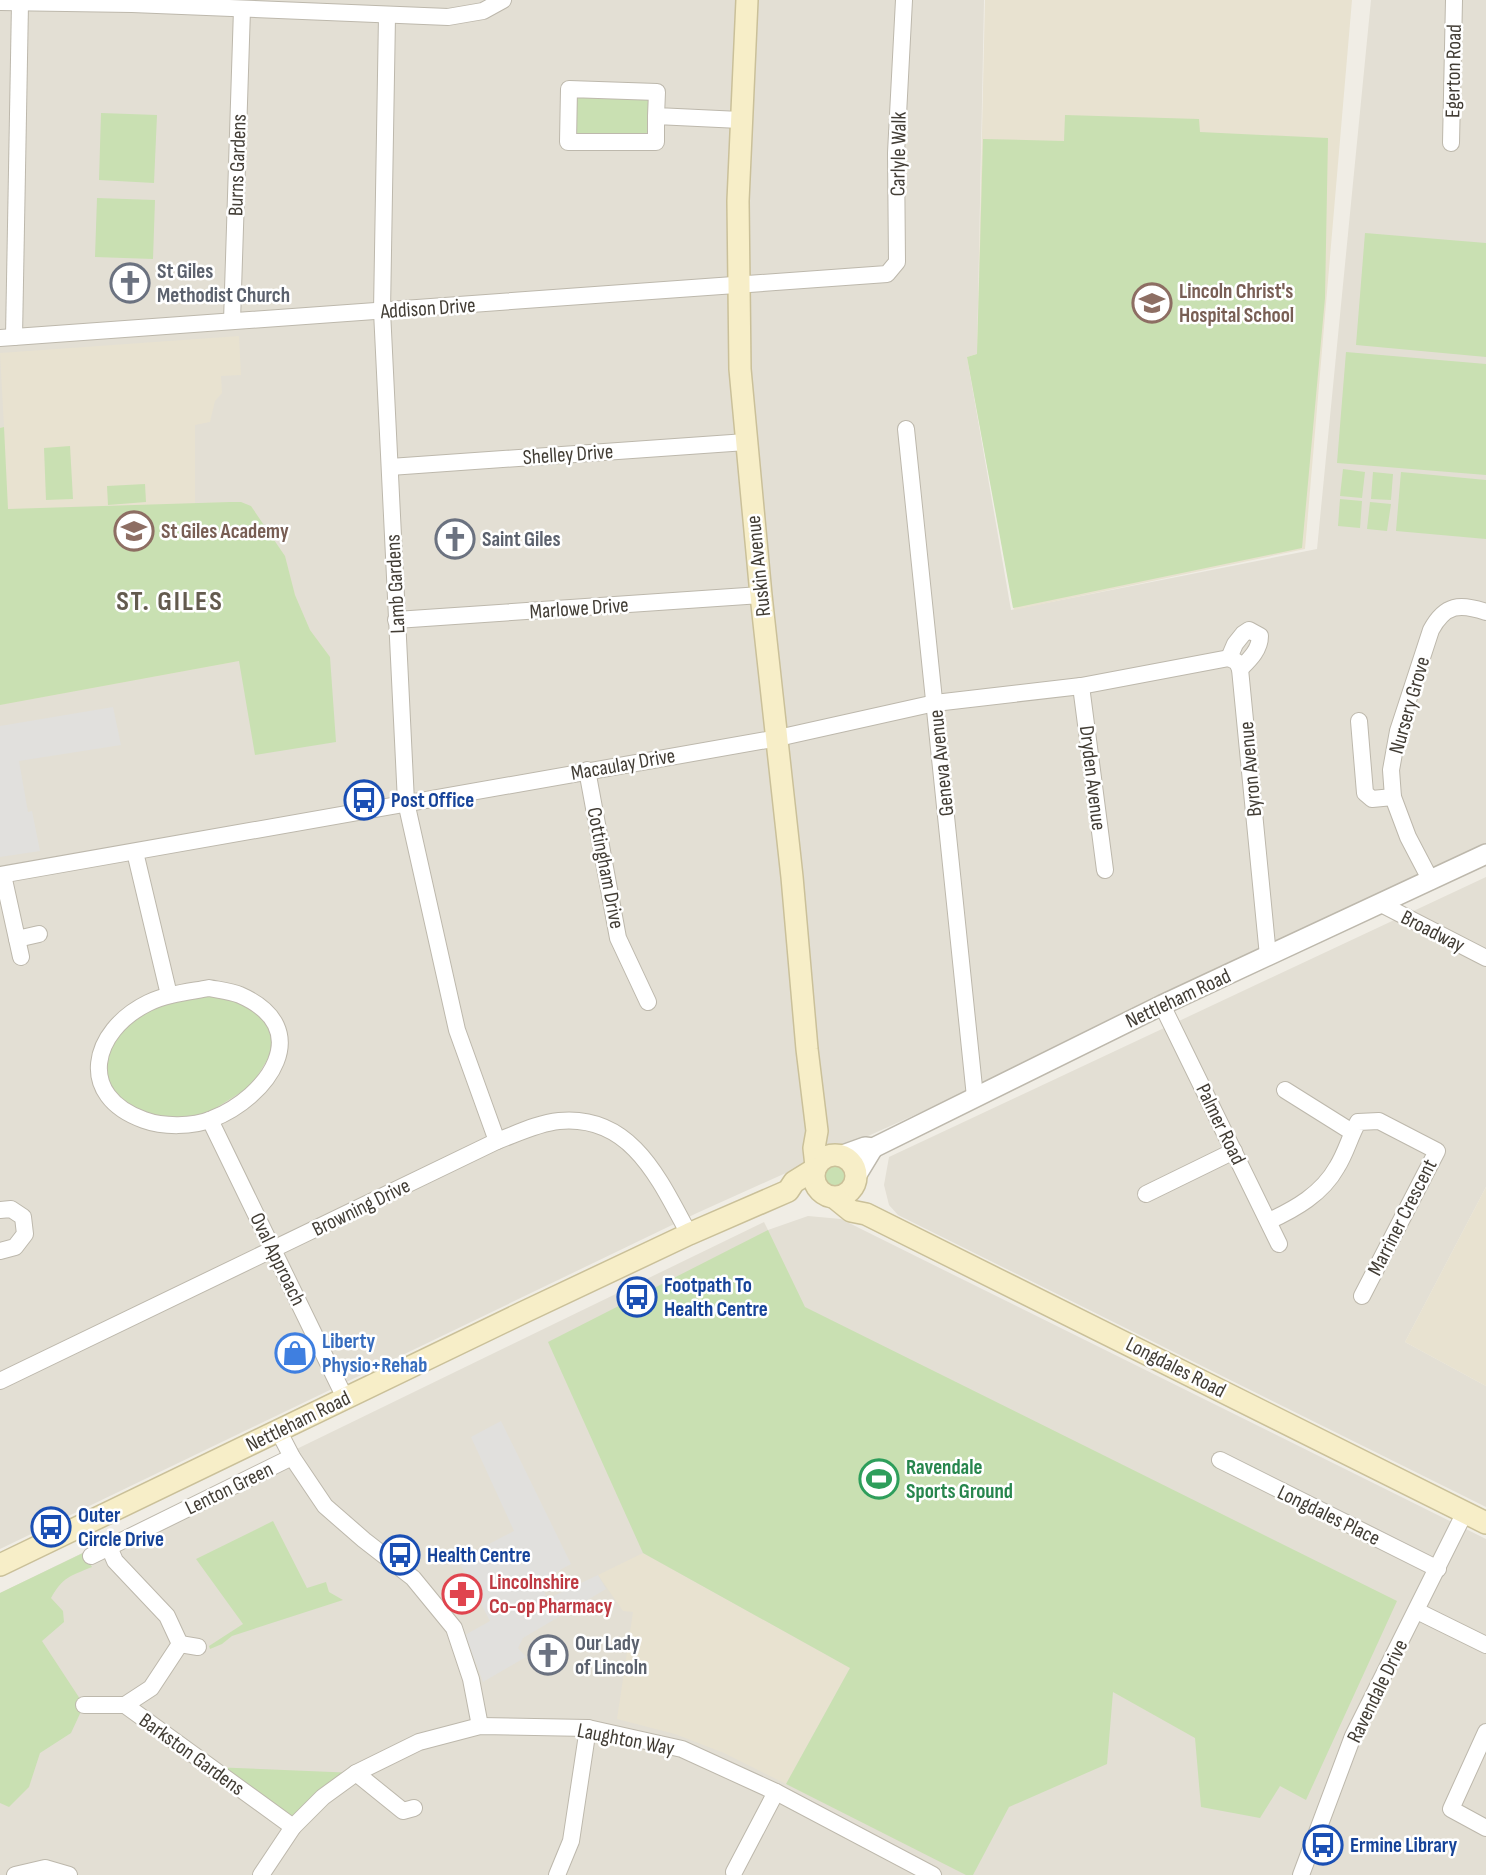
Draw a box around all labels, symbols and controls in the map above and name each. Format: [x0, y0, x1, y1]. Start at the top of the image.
street label: Egerton Road [1440, 24, 1467, 118]
street label: Carlyle Walk [885, 111, 912, 197]
street label: Burns Gardens [223, 114, 252, 216]
place label: St Giles Methodist Church [157, 259, 290, 308]
church icon: St Giles Methodist Church [109, 262, 151, 304]
place label: Lincoln Christ's Hospital School [1179, 279, 1294, 328]
school or university icon: Lincoln Christ's Hospital School [1131, 282, 1173, 324]
street label: Addison Drive [379, 293, 476, 324]
street label: Shelley Drive [522, 439, 614, 470]
school or university icon: St Giles Academy [113, 510, 155, 552]
street label: Ruskin Avenue [741, 514, 776, 618]
church icon: Saint Giles [434, 518, 476, 560]
place label: St Giles Academy [161, 519, 289, 544]
place label: Saint Giles [482, 527, 561, 552]
street label: Lamb Gardens [380, 534, 411, 634]
district label: ST. GILES [116, 585, 224, 618]
street label: Marlowe Drive [529, 593, 629, 624]
street label: Nursery Grove [1384, 654, 1435, 757]
street label: Geneva Avenue [923, 709, 960, 817]
street label: Byron Avenue [1234, 720, 1267, 818]
street label: Dryden Avenue [1074, 724, 1111, 832]
street label: Macaulay Drive [569, 743, 677, 786]
bus stop icon: Post Office [343, 779, 385, 821]
place label: Post Office [391, 788, 474, 813]
street label: Cottingham Drive [581, 805, 630, 931]
street label: Broadway [1397, 905, 1469, 958]
street label: Nettleham Road [1122, 963, 1235, 1034]
street label: Palmer Road [1190, 1080, 1251, 1169]
street label: Marriner Crescent [1362, 1155, 1443, 1280]
street label: Browning Drive [308, 1173, 414, 1242]
street label: Oval Approach [244, 1209, 311, 1310]
place label: Footpath To Health Centre [664, 1273, 768, 1322]
bus stop icon: Footpath To Health Centre [616, 1276, 658, 1318]
place label: Liberty Physio+Rehab [322, 1329, 427, 1378]
shop icon: Liberty Physio+Rehab [274, 1332, 316, 1374]
street label: Longdales Road [1122, 1332, 1230, 1403]
street label: Nettleham Road [242, 1385, 355, 1457]
place label: Ravendale Sports Ground [906, 1455, 1013, 1504]
street label: Lenton Green [181, 1457, 277, 1520]
sports icon: Ravendale Sports Ground [858, 1458, 900, 1500]
street label: Longdales Place [1273, 1480, 1384, 1551]
place label: Outer Circle Drive [78, 1503, 164, 1552]
bus stop icon: Outer Circle Drive [30, 1506, 72, 1548]
bus stop icon: Health Centre [379, 1534, 421, 1576]
place label: Health Centre [427, 1543, 531, 1568]
place label: Lincolnshire Co-op Pharmacy [489, 1570, 613, 1619]
pharmacy icon: Lincolnshire Co-op Pharmacy [441, 1573, 483, 1615]
place label: Our Lady of Lincoln [575, 1631, 647, 1680]
church icon: Our Lady of Lincoln [527, 1634, 569, 1676]
street label: Ravendale Drive [1342, 1635, 1413, 1747]
street label: Barkston Gardens [134, 1708, 249, 1801]
street label: Laughton Way [575, 1718, 677, 1761]
bus stop icon: Ermine Library [1302, 1824, 1344, 1866]
place label: Ermine Library [1350, 1833, 1457, 1858]

